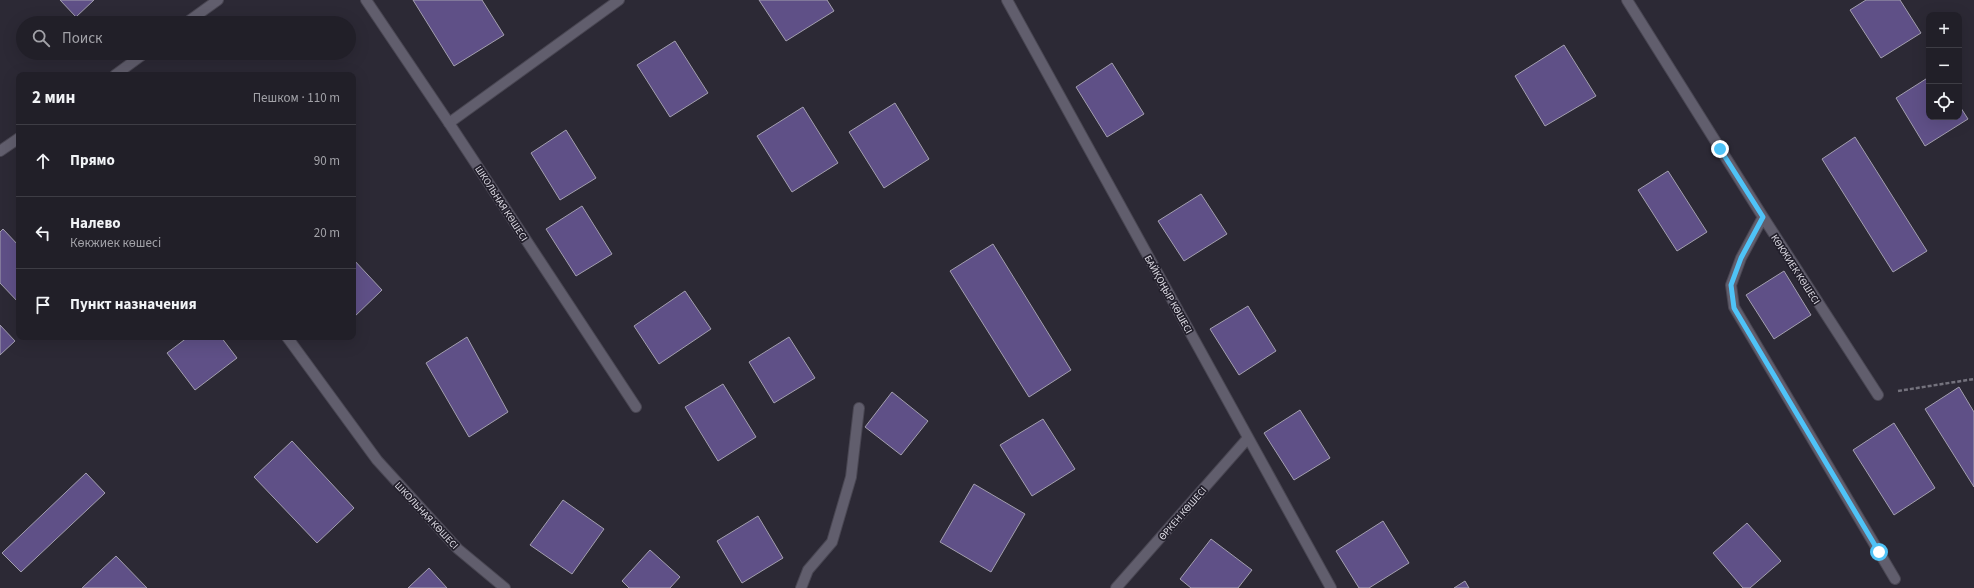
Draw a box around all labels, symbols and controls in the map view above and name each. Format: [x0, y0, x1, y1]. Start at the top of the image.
map controls [1926, 12, 1962, 120]
button: + [1926, 12, 1962, 48]
search box [16, 16, 356, 60]
icon: search [30, 27, 52, 49]
text: Поиск [62, 28, 103, 49]
button: − [1926, 48, 1962, 84]
button: locate [1926, 84, 1962, 120]
text: 2 мин [32, 86, 75, 110]
text: Пешком · 110 m [253, 89, 340, 107]
route end [1711, 140, 1729, 158]
icon: ahead [32, 150, 54, 172]
text: Прямо [70, 150, 115, 171]
text: 90 m [314, 152, 340, 170]
street label: ШКОЛЬНАЯ КӨШЕСІ [471, 163, 531, 244]
text: Налево [70, 213, 121, 234]
icon: left [32, 222, 54, 244]
text: 20 m [314, 224, 340, 242]
street label: КӨКЖИЕК КӨШЕСІ [1767, 232, 1823, 307]
text: Көкжиек көшесі [70, 234, 161, 252]
street label: БАЙҚОҢЫР КӨШЕСІ [1141, 253, 1195, 336]
icon: arrive [32, 294, 54, 316]
text: Пункт назначения [70, 294, 197, 315]
street label: ШКОЛЬНАЯ КӨШЕСІ [391, 479, 461, 552]
street label: ӨРКЕН КӨШЕСІ [1156, 484, 1210, 543]
route start [1870, 543, 1888, 561]

